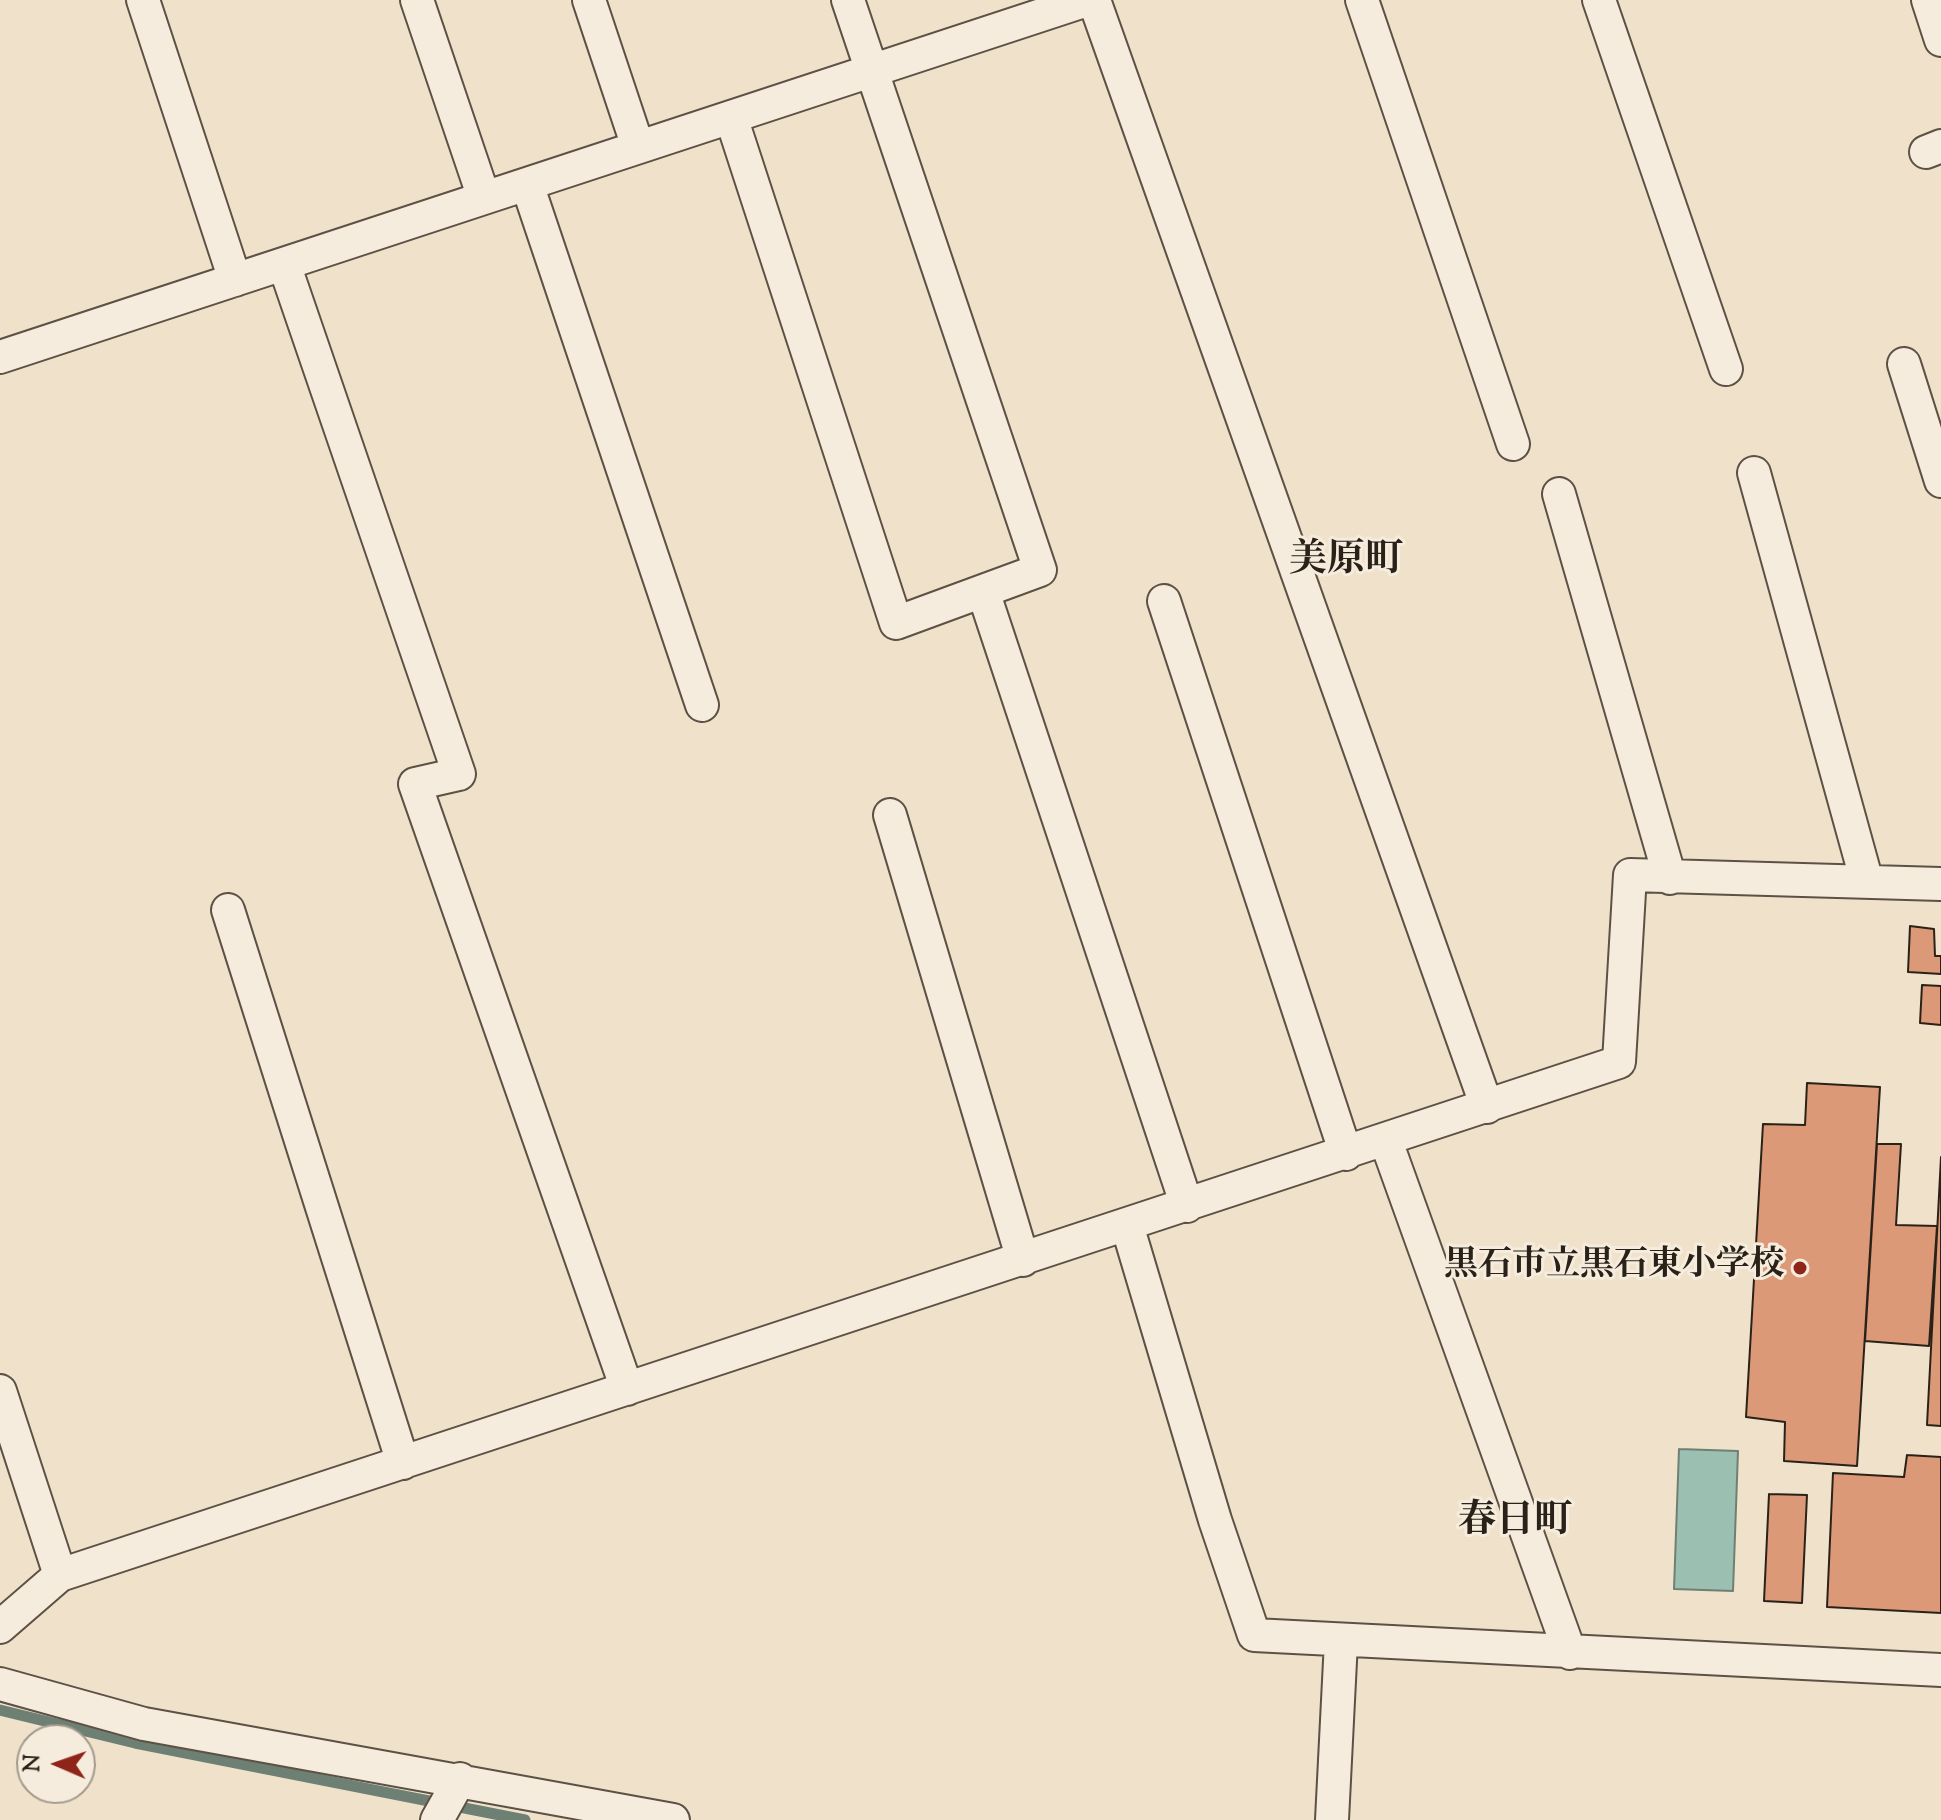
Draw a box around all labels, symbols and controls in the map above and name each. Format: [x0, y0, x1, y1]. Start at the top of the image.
district label: 美原町 [1289, 541, 1403, 587]
place label: 黒石市立黒石東小学校 [1444, 1248, 1784, 1288]
marker: 黒石市立黒石東小学校 [1791, 1259, 1809, 1277]
district label: 春日町 [1458, 1502, 1572, 1548]
north arrow [16, 1724, 96, 1804]
text: N [18, 1754, 50, 1773]

